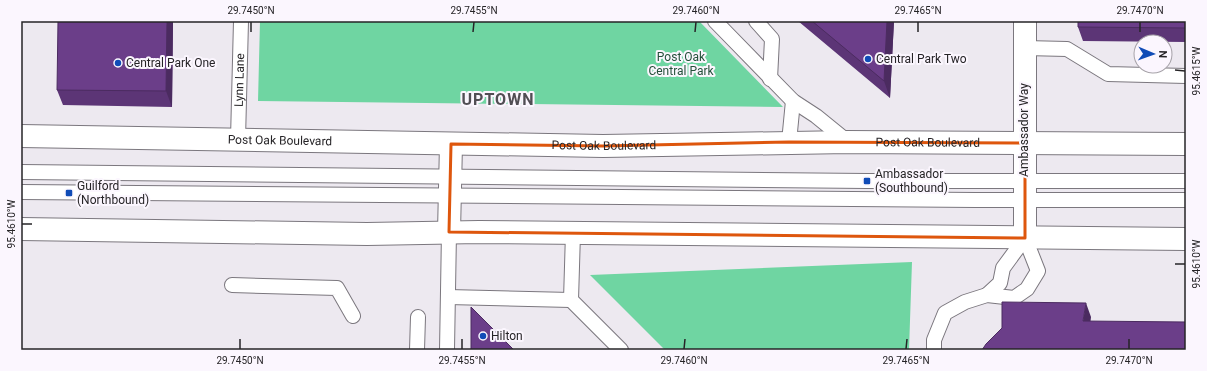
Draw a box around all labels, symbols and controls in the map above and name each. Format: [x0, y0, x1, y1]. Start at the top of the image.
text: 29.7450°N [227, 5, 275, 16]
text: 29.7455°N [450, 5, 498, 16]
text: 29.7460°N [672, 5, 720, 16]
text: 29.7465°N [894, 5, 942, 16]
text: 29.7470°N [1116, 5, 1164, 16]
north arrow [1133, 34, 1173, 74]
text: 95.4615°W [1191, 46, 1202, 95]
park label: Post Oak Central Park [648, 50, 714, 78]
text: N [1156, 50, 1169, 59]
place label: Central Park Two [876, 52, 967, 66]
street label: Lynn Lane [232, 53, 247, 107]
marker: Central Park Two [863, 54, 873, 64]
place label: Central Park One [126, 56, 215, 70]
marker: Central Park One [113, 58, 123, 68]
street label: Ambassador Way [1017, 83, 1031, 177]
district label: UPTOWN [462, 90, 534, 109]
street label: Post Oak Boulevard [228, 133, 332, 148]
street label: Post Oak Boulevard [876, 135, 980, 150]
street label: Post Oak Boulevard [552, 138, 656, 153]
place label: Ambassador (Southbound) [875, 167, 948, 195]
marker: Ambassador (Southbound) [862, 176, 872, 186]
place label: Guilford (Northbound) [77, 179, 149, 207]
marker: Guilford (Northbound) [64, 188, 74, 198]
text: 95.4610°W [6, 199, 17, 248]
text: 95.4610°W [1191, 239, 1202, 288]
place label: Hilton [491, 329, 523, 343]
marker: Hilton [478, 331, 488, 341]
text: 29.7450°N [216, 355, 264, 366]
text: 29.7455°N [438, 355, 486, 366]
text: 29.7460°N [660, 355, 708, 366]
text: 29.7465°N [882, 355, 930, 366]
text: 29.7470°N [1105, 355, 1153, 366]

